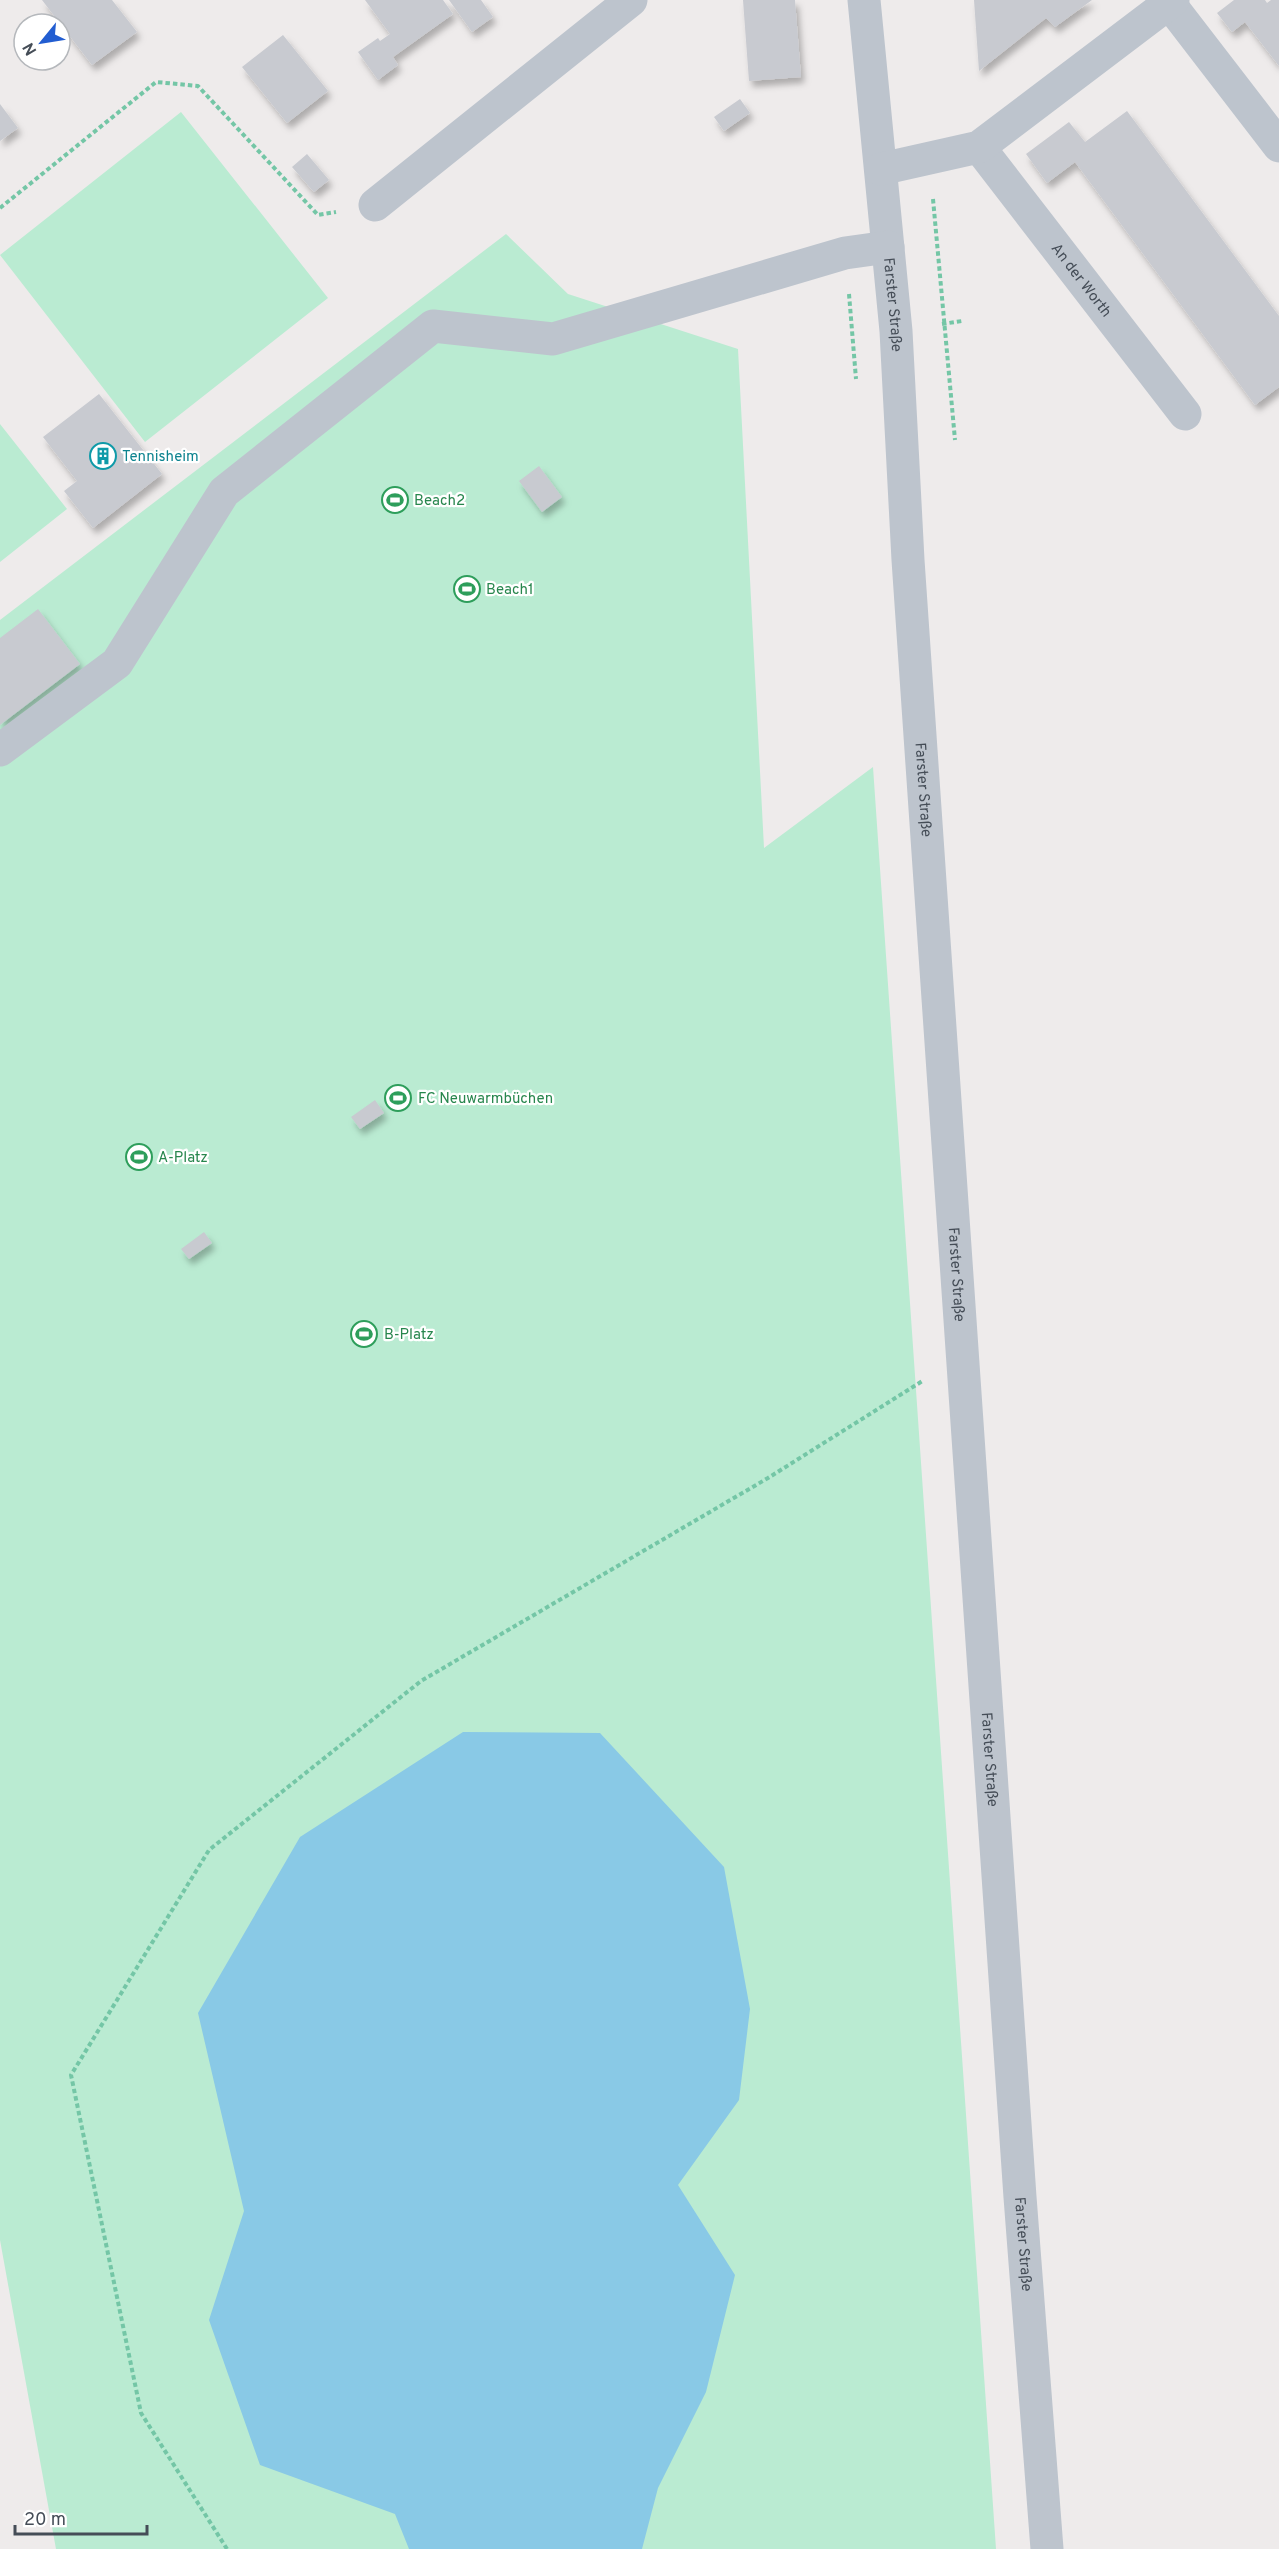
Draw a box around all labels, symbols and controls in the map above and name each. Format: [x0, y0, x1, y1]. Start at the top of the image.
north arrow [12, 12, 72, 72]
text: N [19, 39, 42, 58]
street label: An der Worth [1046, 240, 1115, 322]
street label: Farster Straße [878, 257, 905, 352]
building icon: Tennisheim [88, 441, 118, 471]
place label: Tennisheim [122, 448, 199, 467]
sports icon: Beach2 [380, 485, 410, 515]
place label: Beach2 [414, 492, 465, 511]
sports icon: Beach1 [452, 574, 482, 604]
place label: Beach1 [486, 581, 534, 600]
street label: Farster Straße [910, 742, 935, 838]
sports icon: FC Neuwarmbüchen [383, 1083, 413, 1113]
place label: FC Neuwarmbüchen [418, 1090, 553, 1109]
sports icon: A-Platz [124, 1142, 154, 1172]
place label: A-Platz [158, 1149, 208, 1168]
street label: Farster Straße [943, 1227, 968, 1322]
sports icon: B-Platz [349, 1319, 379, 1349]
place label: B-Platz [384, 1326, 434, 1345]
street label: Farster Straße [976, 1712, 1001, 1807]
street label: Farster Straße [1009, 2196, 1035, 2292]
scale bar [15, 2498, 147, 2536]
text: 20 m [24, 2509, 66, 2532]

